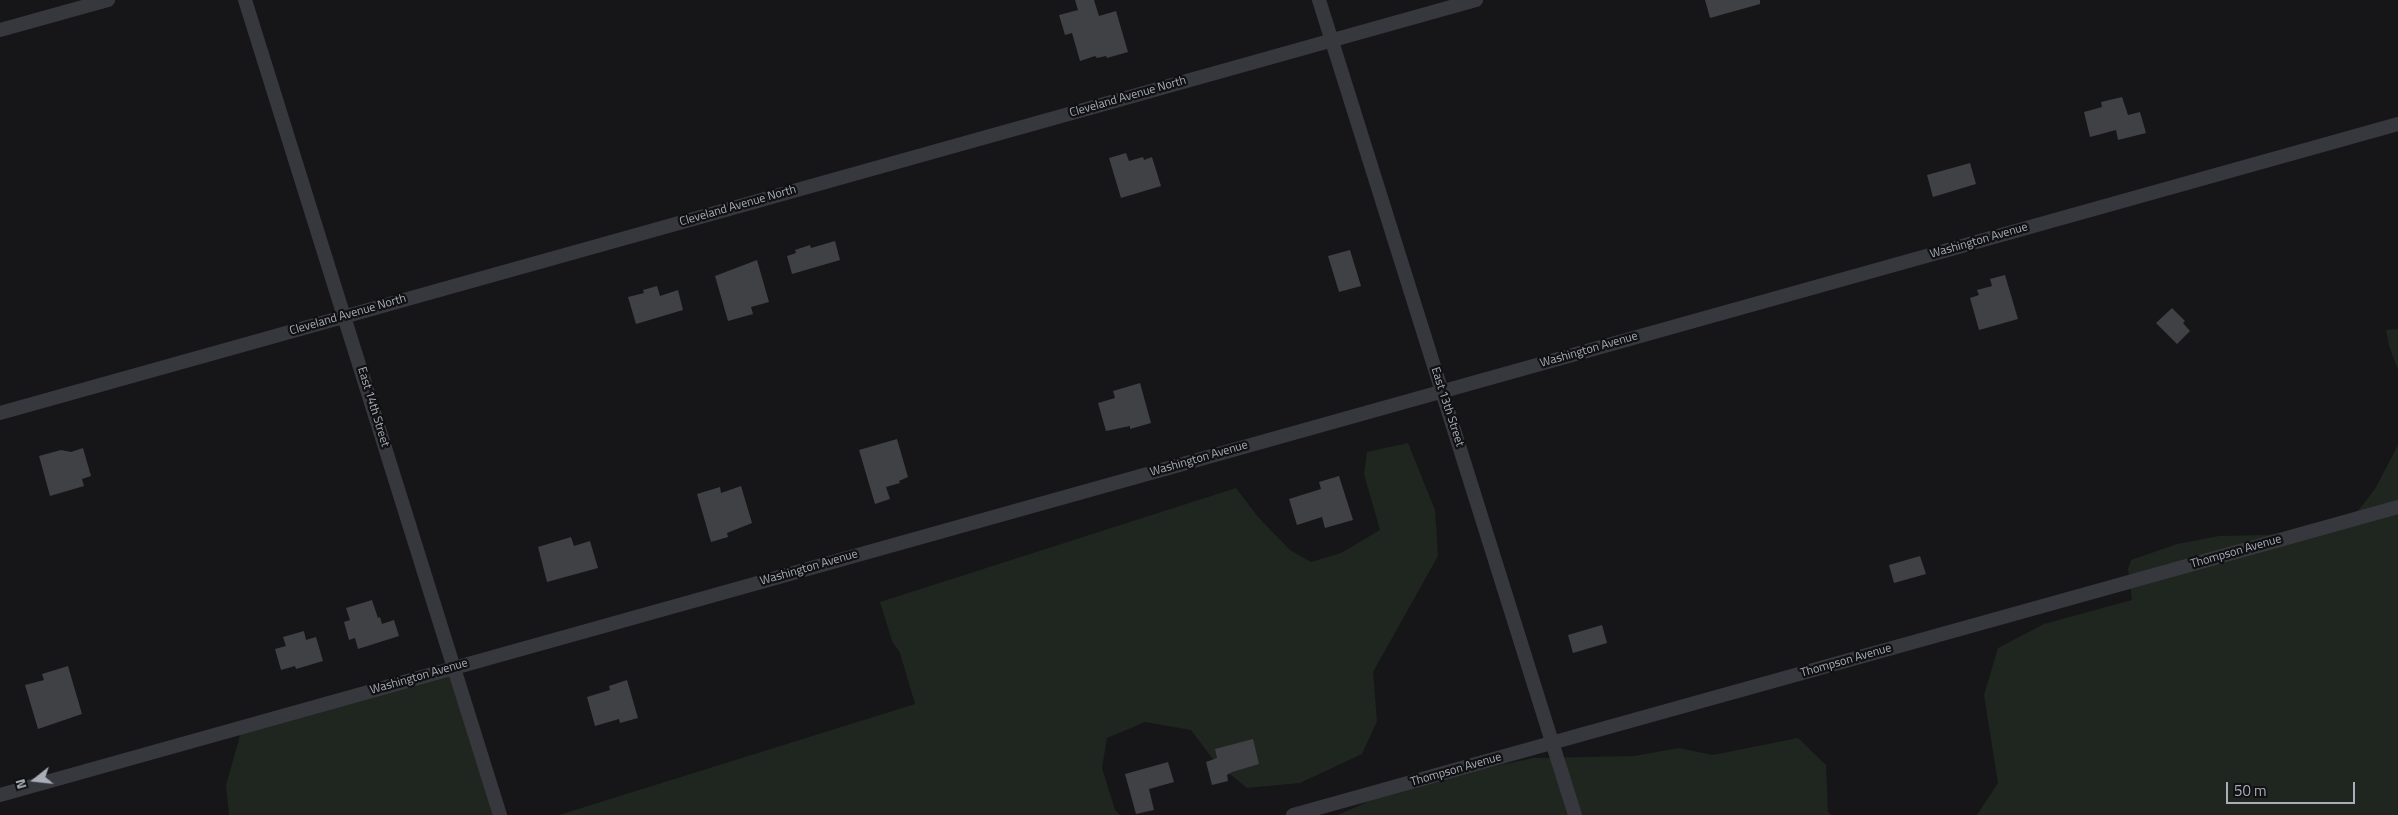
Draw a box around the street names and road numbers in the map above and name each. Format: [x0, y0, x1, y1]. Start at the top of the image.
street label: Cleveland Avenue North [1068, 73, 1188, 121]
street label: Cleveland Avenue North [678, 182, 798, 230]
street label: Washington Avenue [1929, 220, 2029, 262]
street label: Cleveland Avenue North [288, 291, 408, 339]
street label: Washington Avenue [1539, 329, 1639, 371]
street label: East 14th Street [354, 365, 392, 449]
street label: East 13th Street [1427, 365, 1467, 449]
street label: Washington Avenue [1149, 438, 1249, 480]
street label: Thompson Avenue [2189, 532, 2283, 572]
street label: Washington Avenue [759, 547, 859, 589]
street label: Thompson Avenue [1799, 641, 1893, 681]
street label: Washington Avenue [369, 656, 469, 698]
street label: Thompson Avenue [1409, 750, 1503, 790]

